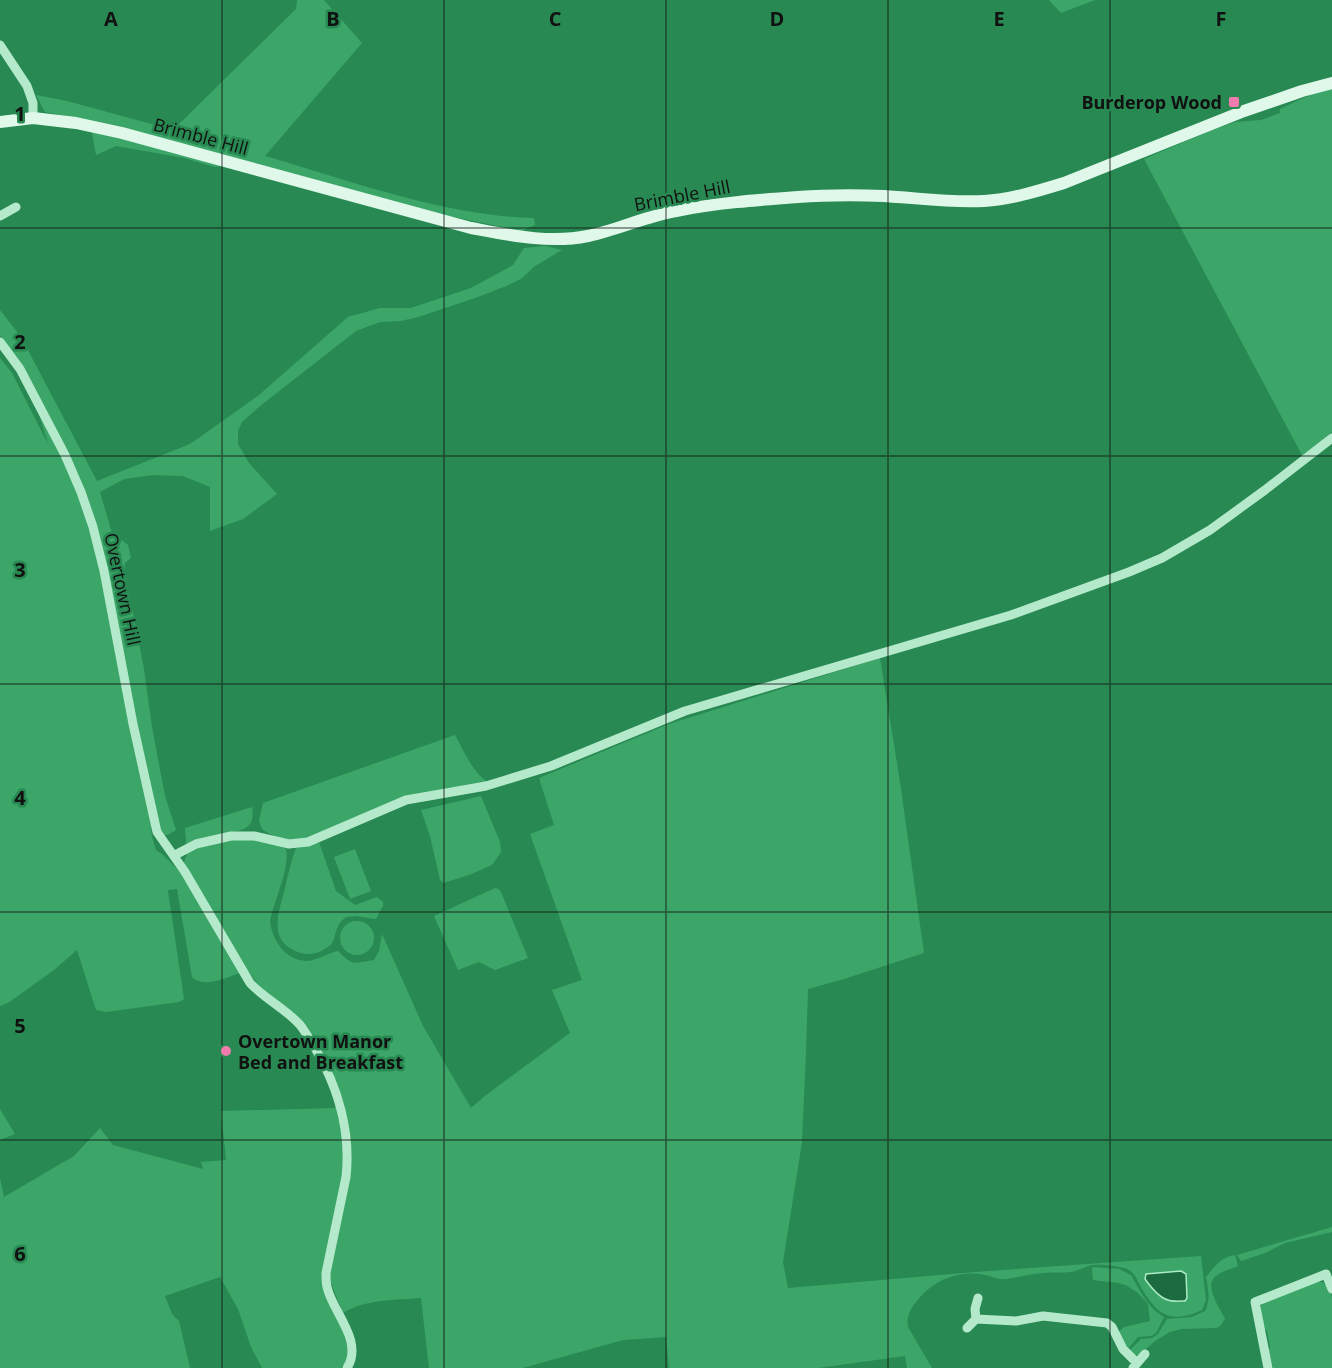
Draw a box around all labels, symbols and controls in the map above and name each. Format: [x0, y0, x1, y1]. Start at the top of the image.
text: A [104, 5, 118, 32]
text: B [326, 5, 340, 32]
text: C [549, 5, 562, 32]
text: D [770, 5, 784, 32]
text: E [993, 5, 1005, 32]
text: F [1216, 5, 1226, 32]
place label: Burderop Wood [1081, 90, 1222, 114]
marker: Burderop Wood [1227, 95, 1241, 109]
text: 1 [14, 100, 26, 127]
street label: Brimble Hill [151, 112, 251, 160]
street label: Brimble Hill [632, 174, 732, 216]
text: 2 [14, 328, 26, 355]
street label: Overtown Hill [99, 531, 147, 647]
text: 3 [14, 556, 26, 583]
text: 4 [14, 784, 26, 811]
text: 5 [14, 1012, 26, 1039]
place label: Overtown Manor Bed and Breakfast [238, 1029, 403, 1074]
marker: Overtown Manor Bed and Breakfast [219, 1044, 233, 1058]
text: 6 [14, 1240, 26, 1267]

